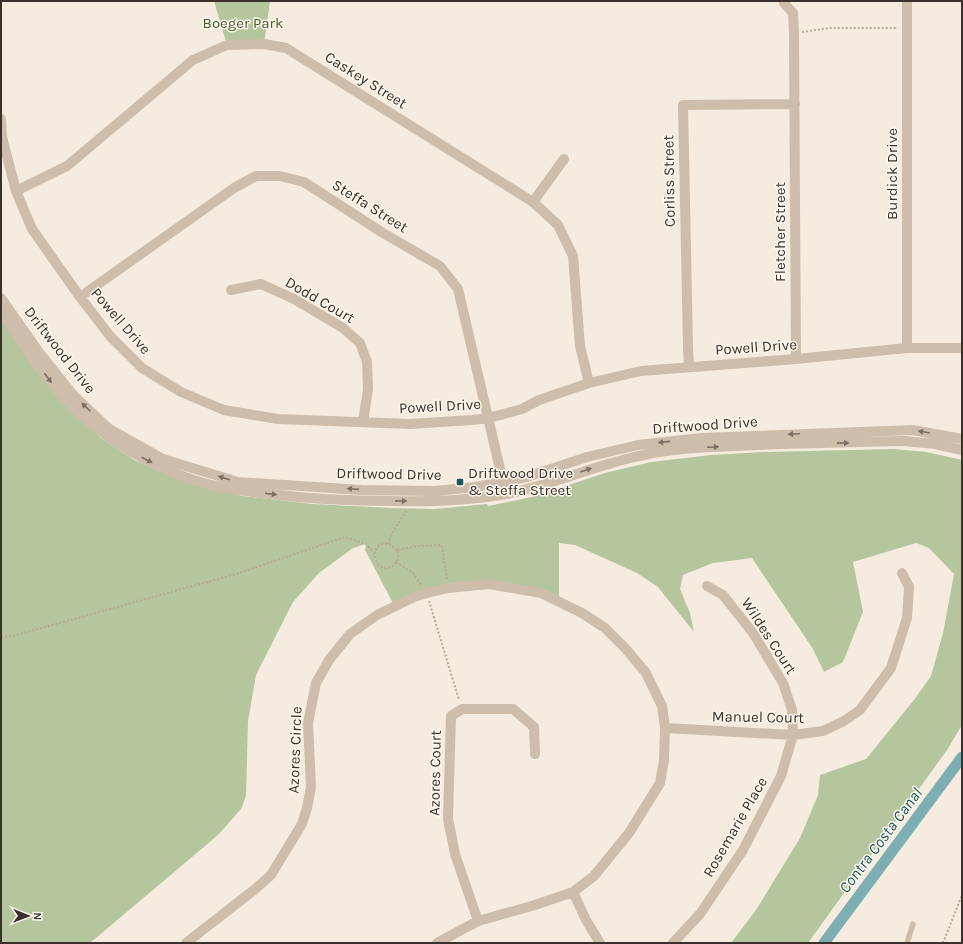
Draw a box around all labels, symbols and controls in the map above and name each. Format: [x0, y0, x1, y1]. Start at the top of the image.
park label: Boeger Park [203, 14, 283, 32]
street label: Caskey Street [322, 48, 411, 113]
street label: Burdick Drive [883, 128, 901, 220]
street label: Corliss Street [659, 135, 679, 227]
street label: Steffa Street [329, 176, 411, 237]
street label: Fletcher Street [771, 182, 789, 282]
street label: Dodd Court [282, 273, 358, 327]
street label: Powell Drive [87, 284, 155, 358]
street label: Driftwood Drive [20, 303, 100, 397]
street label: Powell Drive [714, 335, 798, 359]
one-way arrow [43, 372, 52, 383]
street label: Powell Drive [399, 395, 481, 417]
one-way arrow [81, 403, 90, 412]
street label: Driftwood Drive [652, 412, 758, 438]
one-way arrow [918, 429, 930, 435]
one-way arrow [788, 431, 800, 438]
one-way arrow [658, 439, 670, 445]
one-way arrow [837, 440, 850, 446]
one-way arrow [707, 444, 720, 450]
one-way arrow [141, 457, 153, 464]
street label: Driftwood Drive [336, 464, 442, 484]
place label: Driftwood Drive & Steffa Street [468, 464, 573, 499]
one-way arrow [580, 467, 592, 473]
one-way arrow [218, 475, 230, 481]
marker: Driftwood Drive & Steffa Street [455, 477, 465, 487]
one-way arrow [347, 486, 359, 493]
one-way arrow [265, 491, 277, 497]
one-way arrow [395, 498, 408, 504]
street label: Wildes Court [738, 594, 801, 678]
street label: Azores Circle [284, 706, 306, 794]
street label: Manuel Court [712, 707, 805, 727]
street label: Azores Court [425, 729, 445, 816]
street label: Rosemarie Place [699, 774, 771, 880]
water label: Contra Costa Canal [835, 784, 926, 897]
north arrow [8, 896, 48, 936]
text: N [31, 912, 44, 920]

